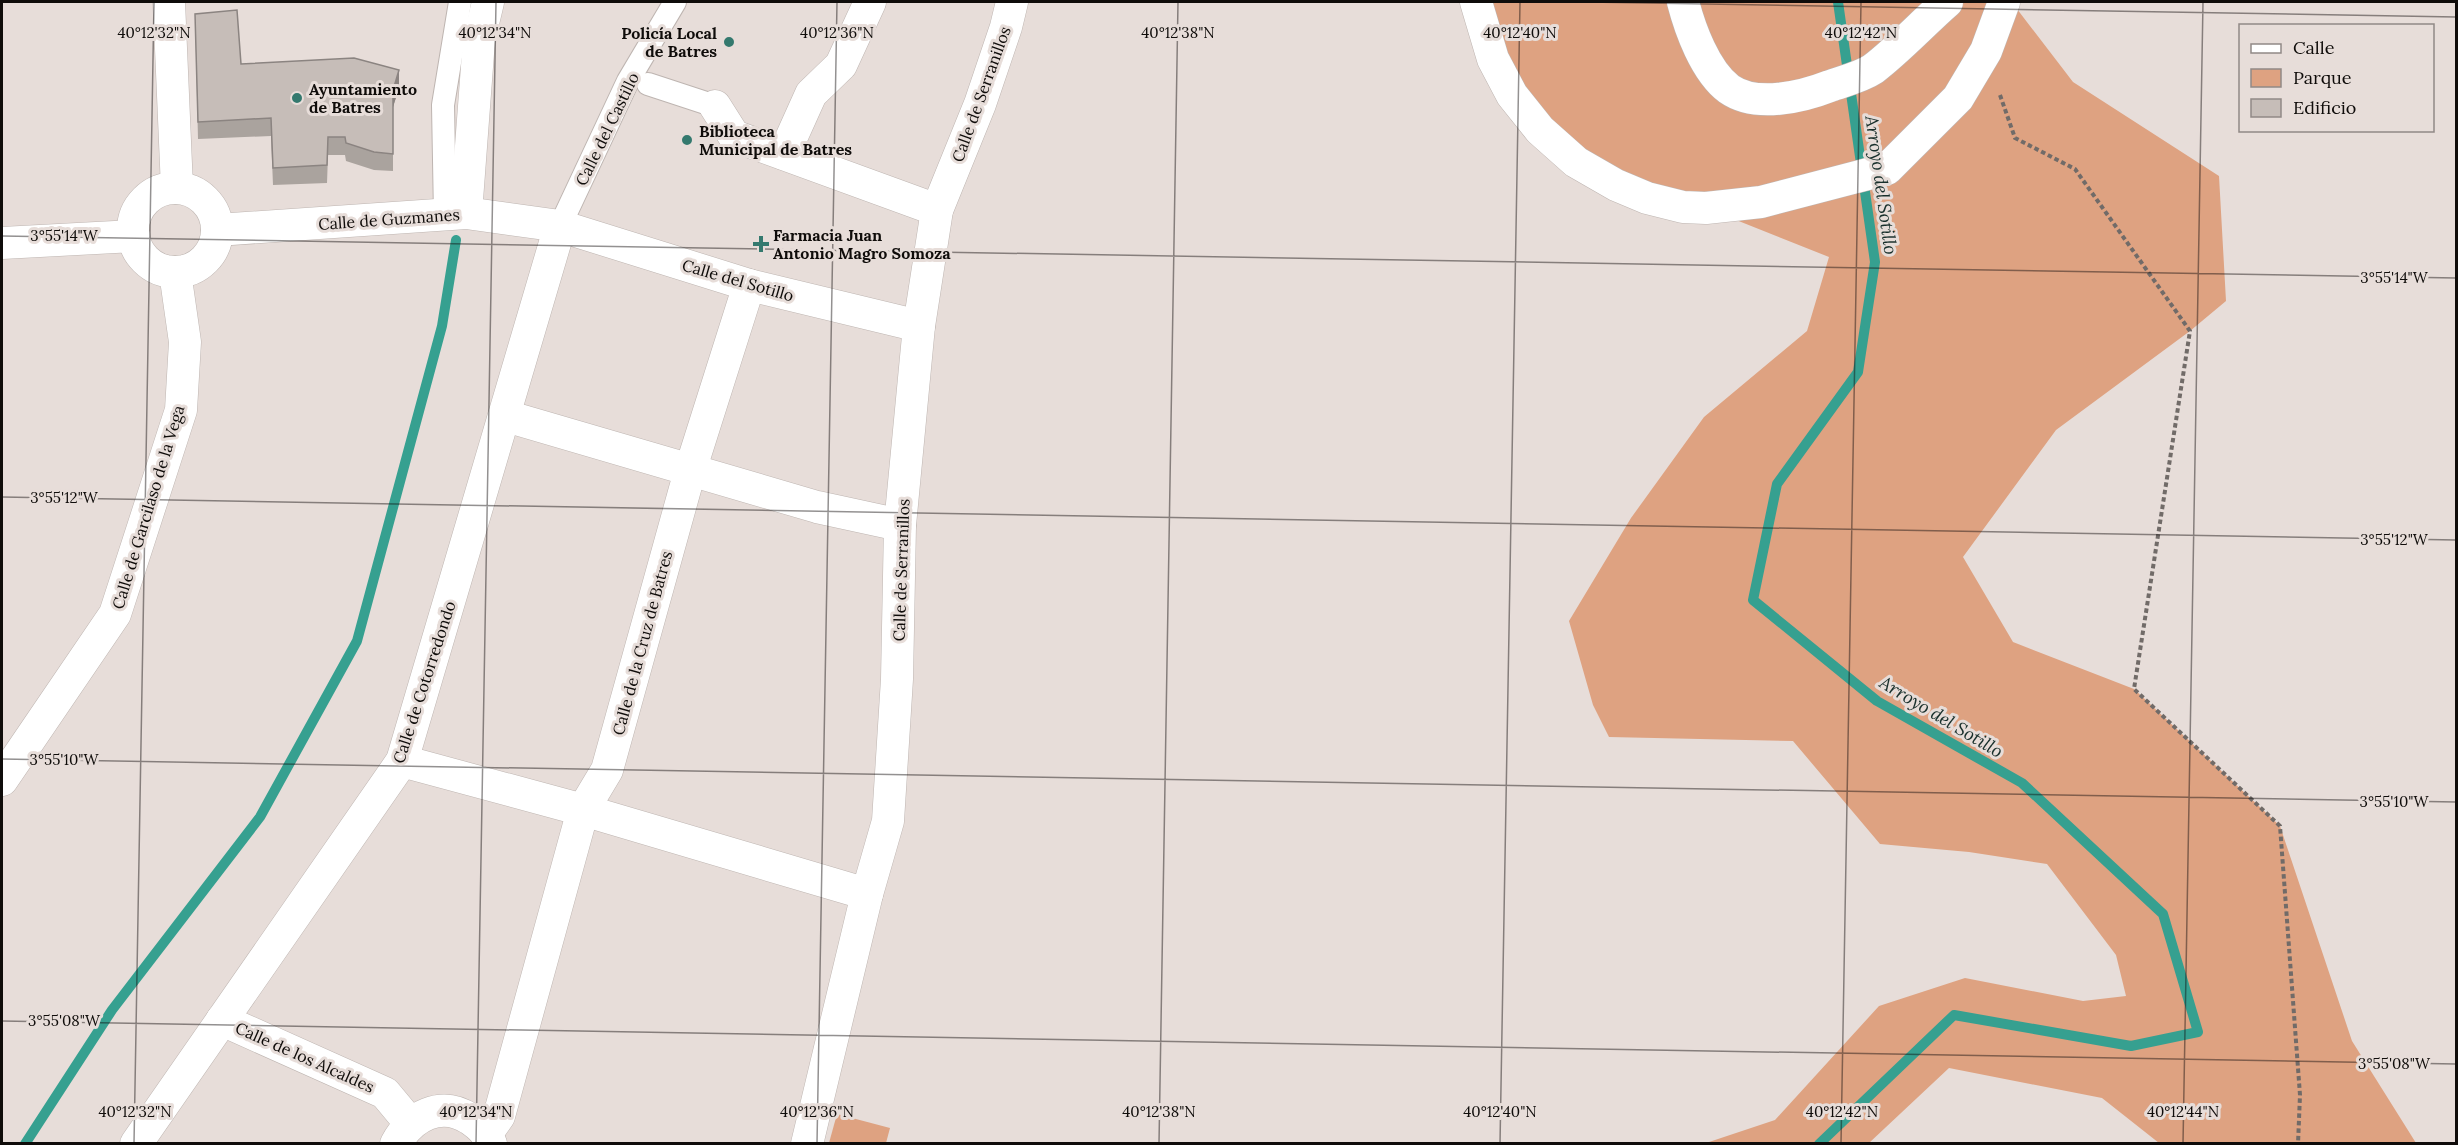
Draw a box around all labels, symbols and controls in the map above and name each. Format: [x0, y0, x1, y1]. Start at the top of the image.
text: 40°12'32"N [117, 23, 191, 42]
text: 40°12'34"N [458, 23, 532, 42]
place label: Policía Local de Batres [621, 23, 717, 61]
text: 40°12'36"N [800, 23, 874, 42]
street label: Calle de Serranillos [947, 23, 1015, 165]
text: 40°12'38"N [1141, 23, 1215, 42]
text: 40°12'40"N [1483, 23, 1557, 42]
text: 40°12'42"N [1825, 23, 1897, 42]
legend [2239, 24, 2434, 132]
marker: Policía Local de Batres [722, 35, 736, 49]
text: Calle [2293, 36, 2335, 59]
text: Parque [2293, 66, 2352, 89]
street label: Calle del Castillo [571, 69, 643, 189]
place label: Ayuntamiento de Batres [309, 79, 417, 117]
marker: Ayuntamiento de Batres [290, 91, 304, 105]
text: Edificio [2293, 96, 2356, 119]
water label: Arroyo del Sotillo [1860, 113, 1903, 256]
place label: Biblioteca Municipal de Batres [699, 121, 852, 159]
marker: Biblioteca Municipal de Batres [680, 133, 694, 147]
street label: Calle de Guzmanes [318, 204, 460, 234]
place label: Farmacia Juan Antonio Magro Somoza [773, 225, 951, 263]
text: 3°55'14"W [30, 226, 99, 245]
marker: Farmacia Juan Antonio Magro Somoza [754, 237, 768, 251]
street label: Calle del Sotillo [680, 255, 796, 305]
text: 3°55'14"W [2360, 268, 2429, 287]
street label: Calle de Garcilaso de la Vega [107, 403, 189, 611]
text: 3°55'12"W [30, 488, 99, 507]
street label: Calle de Serranillos [889, 498, 913, 642]
text: 3°55'12"W [2360, 530, 2429, 549]
street label: Calle de la Cruz de Batres [608, 549, 676, 737]
street label: Calle de Cotorredondo [388, 598, 460, 766]
water label: Arroyo del Sotillo [1874, 670, 2007, 763]
text: 3°55'10"W [30, 750, 99, 769]
text: 3°55'10"W [2360, 792, 2429, 811]
text: 3°55'08"W [28, 1011, 101, 1030]
street label: Calle de los Alcaldes [232, 1017, 378, 1097]
text: 3°55'08"W [2358, 1054, 2431, 1073]
text: 40°12'32"N [98, 1102, 172, 1121]
text: 40°12'34"N [439, 1102, 513, 1121]
text: 40°12'36"N [780, 1102, 854, 1121]
text: 40°12'38"N [1122, 1102, 1196, 1121]
text: 40°12'40"N [1463, 1102, 1537, 1121]
text: 40°12'42"N [1806, 1102, 1878, 1121]
text: 40°12'44"N [2147, 1102, 2219, 1121]

